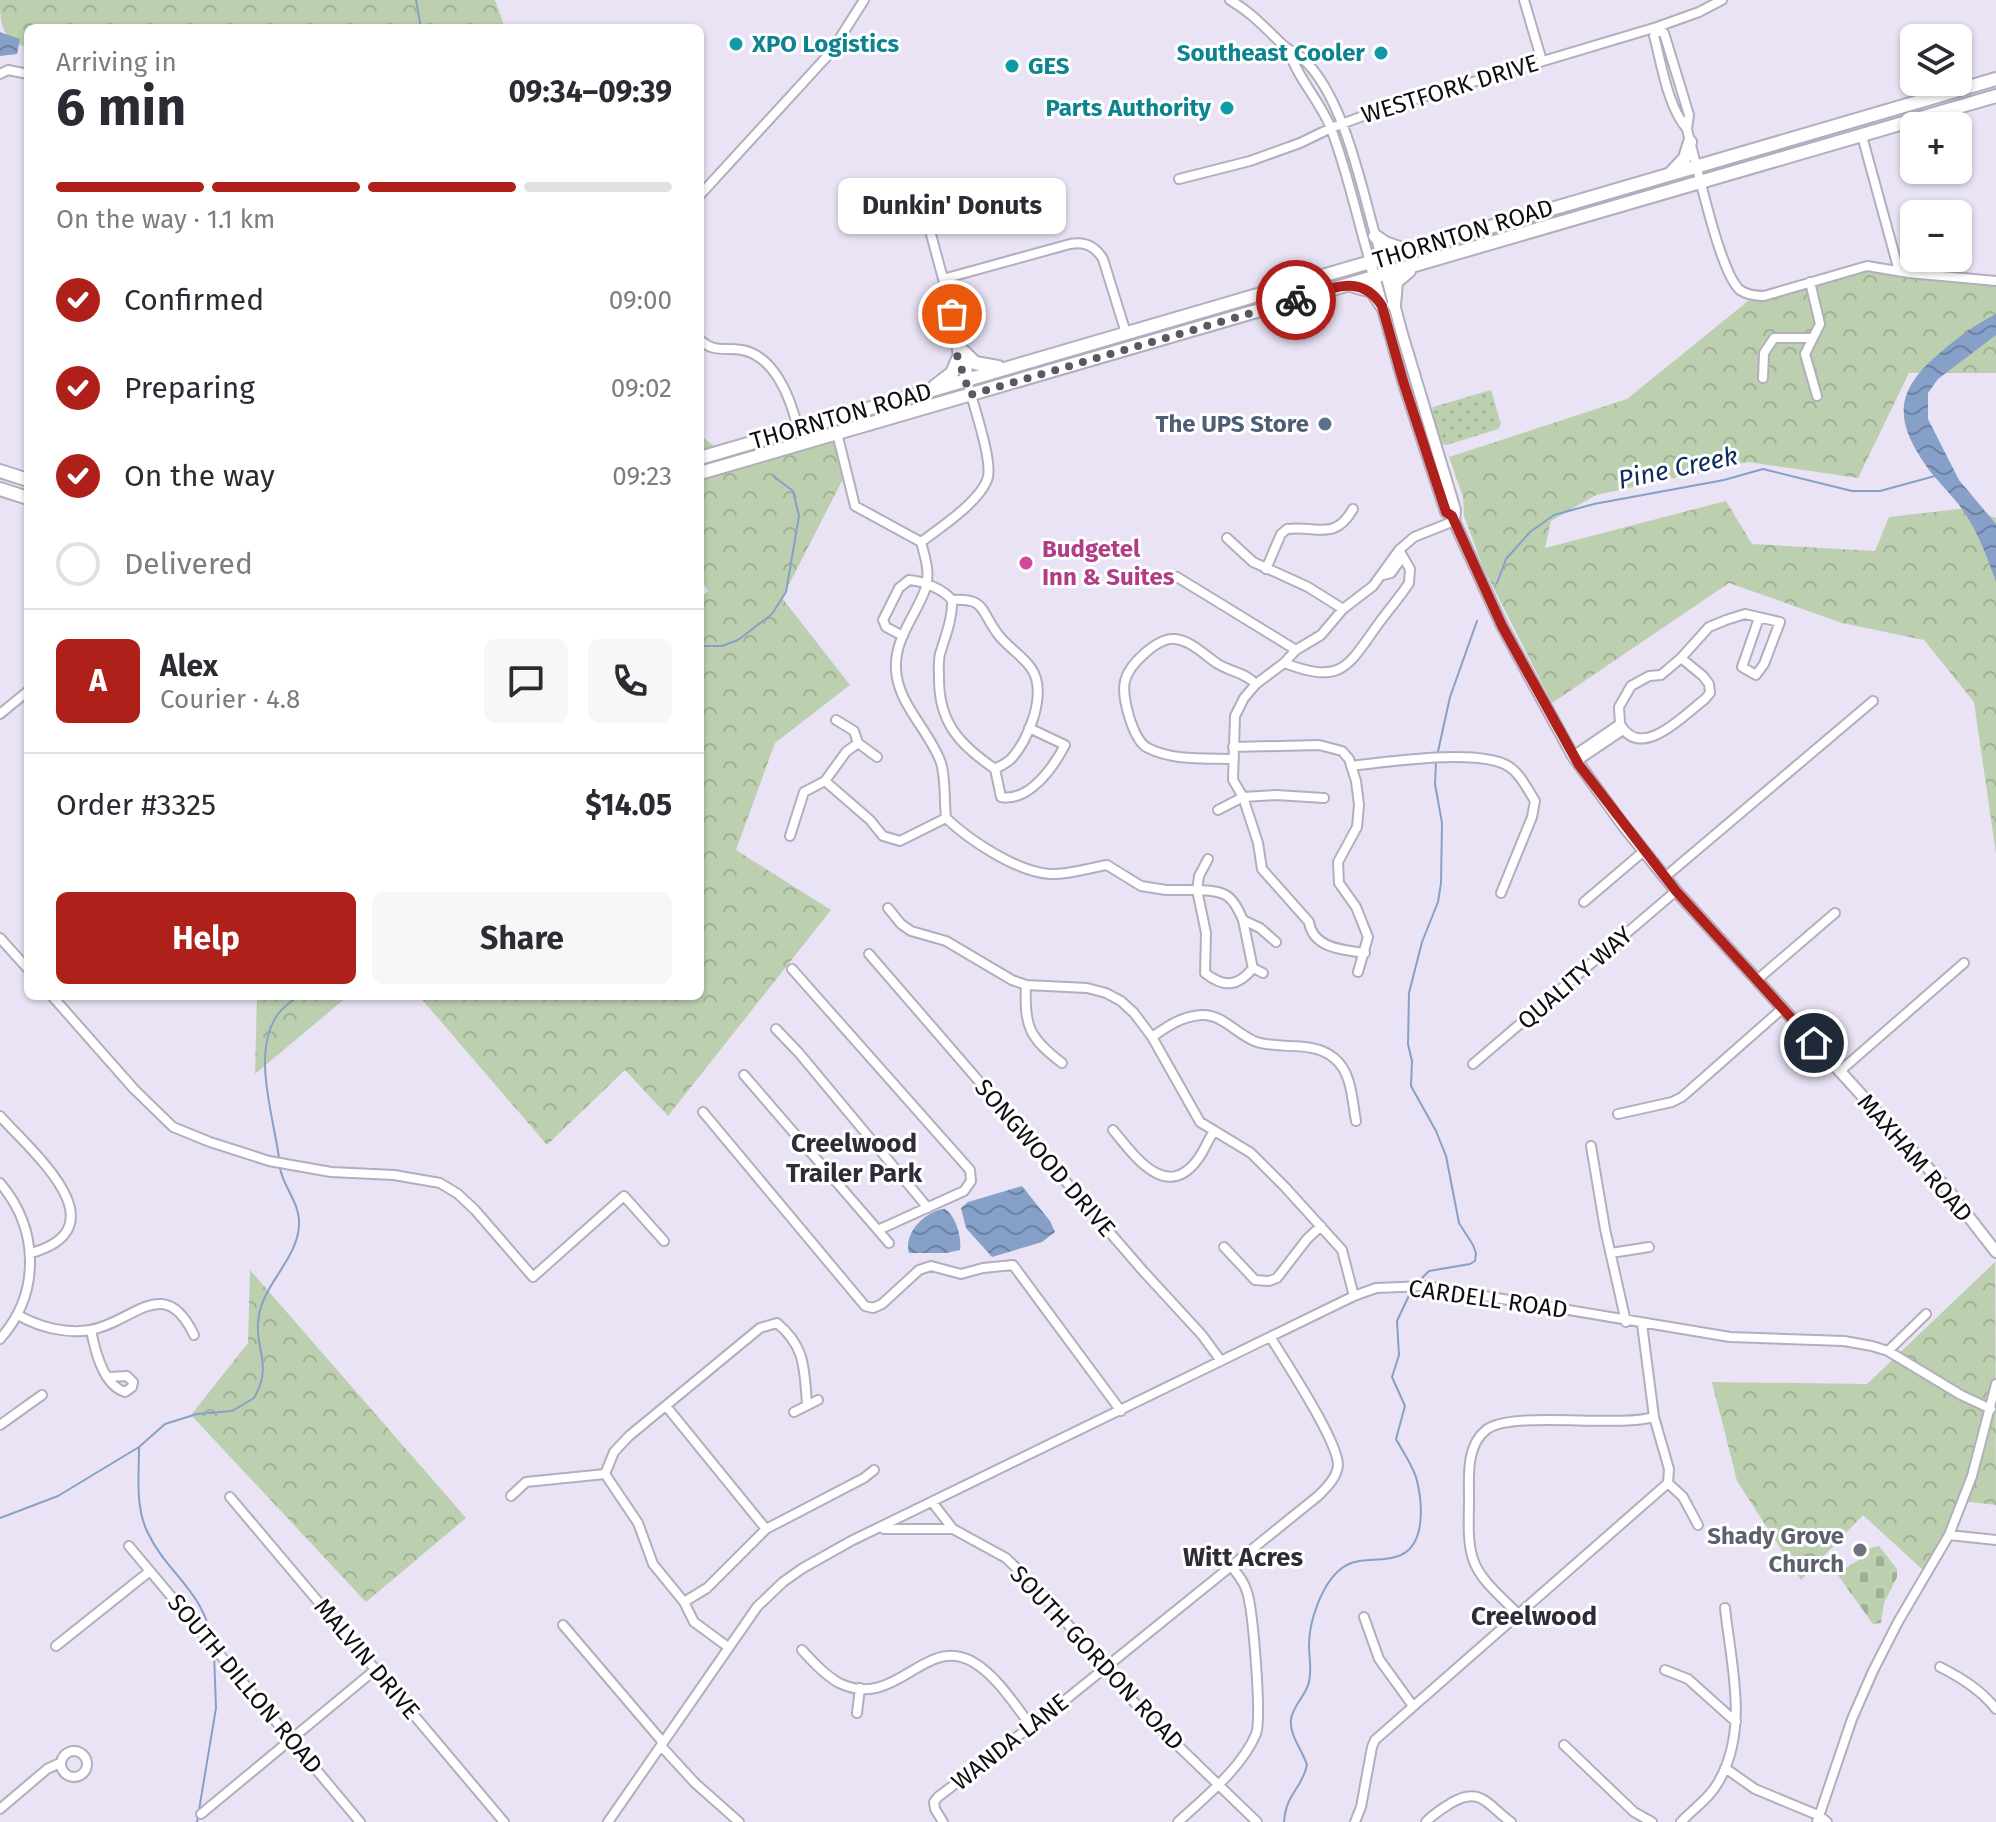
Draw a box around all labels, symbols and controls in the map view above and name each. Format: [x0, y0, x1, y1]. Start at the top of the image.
map controls [1900, 24, 1972, 272]
button: layers [1900, 24, 1972, 96]
place label: XPO Logistics [751, 30, 899, 58]
marker: XPO Logistics [727, 35, 745, 53]
place label: Southeast Cooler [1177, 39, 1365, 67]
marker: Southeast Cooler [1372, 44, 1390, 62]
text: Arriving in [56, 47, 177, 78]
street label: WESTFORK DRIVE [1358, 49, 1542, 129]
place label: GES [1028, 52, 1070, 80]
marker: GES [1003, 57, 1021, 75]
text: 09:34–09:39 [508, 74, 672, 110]
text: 6 min [56, 76, 186, 139]
place label: Parts Authority [1046, 94, 1212, 122]
marker: Parts Authority [1218, 99, 1236, 117]
button: + [1900, 112, 1972, 184]
callout: Dunkin' Donuts [838, 178, 1066, 234]
text: Dunkin' Donuts [862, 190, 1042, 221]
street label: THORNTON ROAD [1369, 193, 1557, 275]
button: − [1900, 200, 1972, 272]
text: On the way · 1.1 km [56, 204, 275, 235]
courier [1256, 260, 1336, 340]
icon: check [56, 278, 100, 322]
icon: bike [1274, 278, 1318, 322]
pin [918, 280, 986, 348]
text: Confirmed [124, 282, 264, 318]
text: 09:00 [609, 285, 672, 316]
icon: bag [930, 292, 974, 336]
icon: check [56, 366, 100, 410]
text: Preparing [124, 370, 255, 406]
text: 09:02 [611, 373, 672, 404]
street label: THORNTON ROAD [747, 377, 935, 455]
place label: The UPS Store [1155, 410, 1309, 438]
marker: The UPS Store [1316, 415, 1334, 433]
water label: Pine Creek [1615, 440, 1741, 496]
icon: check [56, 454, 100, 498]
text: On the way [124, 458, 275, 494]
text: 09:23 [612, 461, 672, 492]
place label: Budgetel Inn & Suites [1042, 535, 1175, 591]
text: Delivered [124, 546, 253, 582]
marker: Budgetel Inn & Suites [1017, 554, 1035, 572]
button: chat [484, 639, 568, 723]
button: phone [588, 639, 672, 723]
text: Alex [160, 648, 218, 684]
text: A [89, 663, 107, 699]
text: Courier · 4.8 [160, 684, 300, 715]
text: Order #3325 [56, 787, 216, 823]
text: $14.05 [585, 787, 672, 823]
button: Help [56, 892, 356, 984]
button: Share [372, 892, 672, 984]
street label: QUALITY WAY [1512, 920, 1639, 1035]
pin [1780, 1009, 1848, 1077]
icon: home [1792, 1021, 1836, 1065]
street label: SONGWOOD DRIVE [969, 1074, 1121, 1242]
street label: MAXHAM ROAD [1852, 1088, 1978, 1228]
district label: Creelwood Trailer Park [786, 1128, 923, 1189]
street label: CARDELL ROAD [1407, 1274, 1569, 1324]
place label: Shady Grove Church [1707, 1522, 1844, 1578]
marker: Shady Grove Church [1851, 1541, 1869, 1559]
district label: Witt Acres [1183, 1542, 1303, 1573]
street label: SOUTH GORDON ROAD [1004, 1560, 1190, 1756]
street label: SOUTH DILLON ROAD [162, 1589, 328, 1779]
street label: MALVIN DRIVE [308, 1593, 426, 1725]
district label: Creelwood [1471, 1601, 1597, 1632]
street label: WANDA LANE [946, 1688, 1074, 1796]

